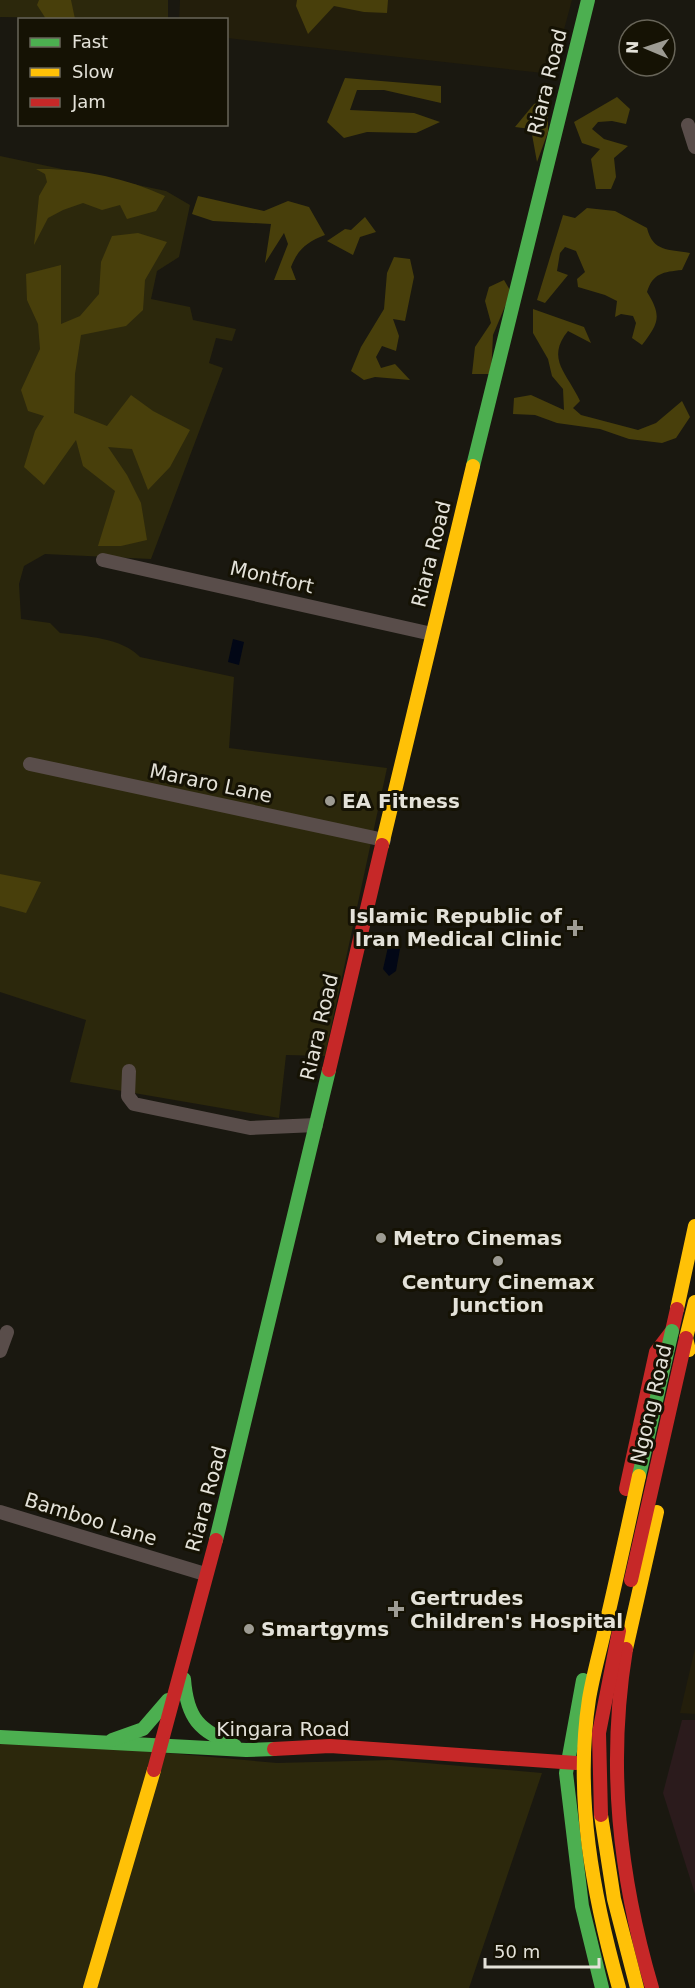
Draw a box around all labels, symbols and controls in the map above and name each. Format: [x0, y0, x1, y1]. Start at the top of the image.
legend [18, 18, 228, 126]
north arrow [617, 18, 677, 78]
street label: Riara Road [522, 26, 572, 138]
text: Fast [72, 31, 108, 52]
text: N [623, 40, 642, 55]
text: Slow [72, 61, 114, 82]
text: Jam [71, 91, 106, 112]
street label: Riara Road [406, 498, 456, 610]
street label: Montfort [228, 556, 316, 598]
street label: Mararo Lane [147, 758, 275, 808]
place label: EA Fitness [342, 789, 460, 813]
marker: EA Fitness [323, 794, 337, 808]
place label: Islamic Republic of Iran Medical Clinic [349, 904, 562, 951]
marker: Islamic Republic of Iran Medical Clinic [566, 919, 584, 937]
street label: Riara Road [295, 971, 343, 1083]
place label: Metro Cinemas [393, 1226, 562, 1250]
marker: Metro Cinemas [374, 1231, 388, 1245]
marker: Century Cinemax Junction [491, 1254, 505, 1268]
place label: Century Cinemax Junction [402, 1270, 594, 1317]
street label: Ngong Road [626, 1342, 676, 1466]
street label: Riara Road [180, 1443, 232, 1555]
street label: Bamboo Lane [22, 1487, 160, 1551]
place label: Gertrudes Children's Hospital [410, 1586, 623, 1633]
marker: Gertrudes Children's Hospital [387, 1600, 405, 1618]
place label: Smartgyms [261, 1617, 389, 1641]
marker: Smartgyms [242, 1622, 256, 1636]
street label: Kingara Road [216, 1717, 350, 1741]
scale bar [485, 1931, 599, 1969]
text: 50 m [494, 1941, 540, 1962]

